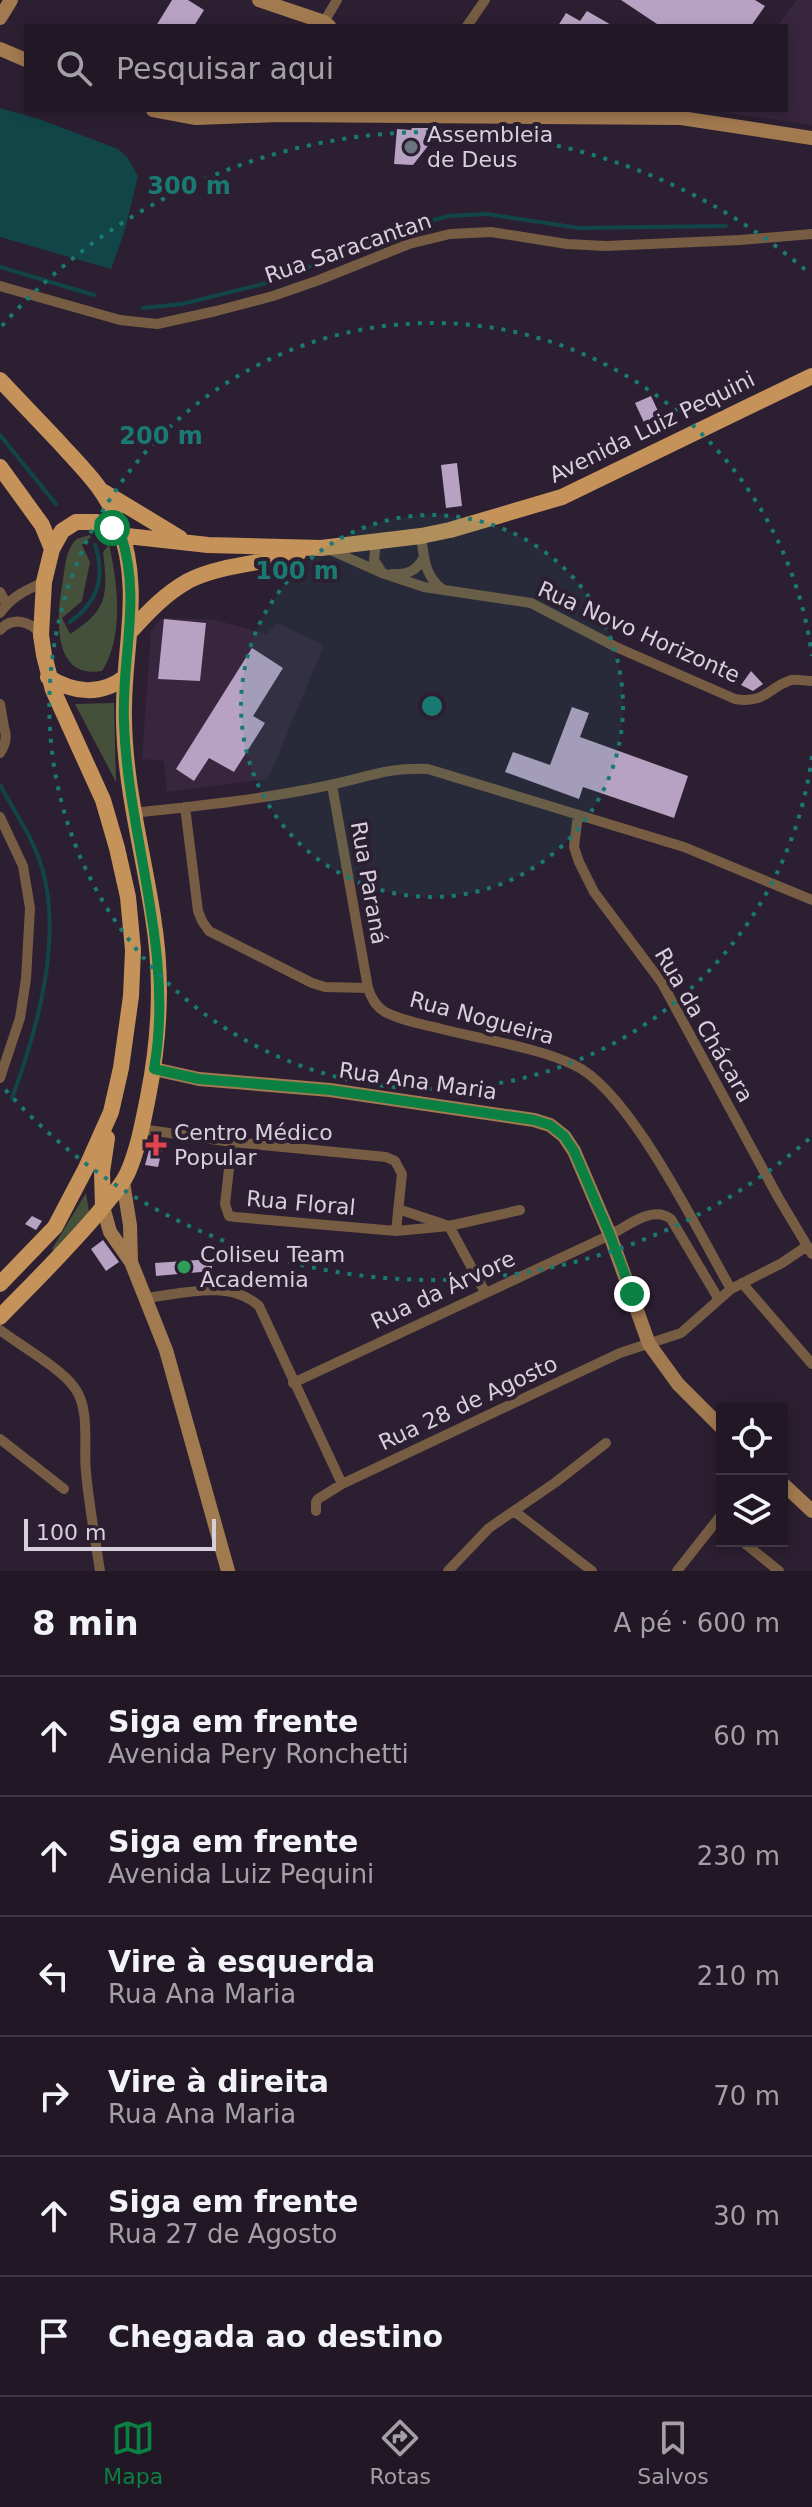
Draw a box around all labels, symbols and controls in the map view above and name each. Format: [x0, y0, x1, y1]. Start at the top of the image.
search box [24, 24, 788, 112]
icon: search [52, 46, 96, 90]
text: Pesquisar aqui [116, 51, 334, 86]
place label: Assembleia de Deus [427, 122, 553, 172]
marker: Assembleia de Deus [402, 138, 420, 156]
text: 300 m [147, 172, 231, 200]
street label: Rua Saracantan [262, 208, 434, 288]
street label: Avenida Luiz Pequini [545, 366, 759, 488]
text: 200 m [119, 422, 203, 450]
route start [94, 510, 130, 546]
text: 100 m [255, 557, 339, 585]
street label: Rua Novo Horizonte [534, 576, 744, 688]
centre of rings [418, 692, 446, 720]
street label: Rua Paraná [346, 820, 392, 946]
street label: Rua da Chácara [650, 943, 758, 1107]
street label: Rua Nogueira [407, 987, 557, 1049]
street label: Rua Ana Maria [337, 1058, 499, 1104]
place label: Centro Médico Popular [174, 1120, 333, 1170]
marker: Centro Médico Popular [145, 1134, 167, 1156]
street label: Rua Floral [245, 1186, 357, 1220]
place label: Coliseu Team Academia [200, 1242, 345, 1292]
street label: Rua da Árvore [367, 1246, 519, 1334]
marker: Coliseu Team Academia [175, 1258, 193, 1276]
route end [614, 1276, 650, 1312]
street label: Rua 28 de Agosto [375, 1351, 561, 1455]
map controls [716, 1403, 788, 1547]
button: locate [716, 1403, 788, 1475]
button: layers [716, 1475, 788, 1547]
scale bar [24, 1515, 216, 1551]
text: 100 m [36, 1520, 106, 1545]
text: 8 min [32, 1603, 139, 1643]
text: A pé · 600 m [613, 1608, 780, 1638]
text: Siga em frente [108, 1704, 358, 1739]
icon: ahead [32, 1714, 76, 1758]
text: 60 m [713, 1721, 780, 1751]
text: Avenida Pery Ronchetti [108, 1739, 409, 1769]
text: Siga em frente [108, 1824, 358, 1859]
icon: ahead [32, 1834, 76, 1878]
text: 230 m [697, 1841, 780, 1871]
text: Avenida Luiz Pequini [108, 1859, 374, 1889]
text: Vire à esquerda [108, 1944, 375, 1979]
icon: left [32, 1954, 76, 1998]
text: 210 m [697, 1961, 780, 1991]
text: Rua Ana Maria [108, 1979, 296, 2009]
text: Vire à direita [108, 2064, 329, 2099]
icon: right [32, 2074, 76, 2118]
text: 70 m [713, 2081, 780, 2111]
text: Rua Ana Maria [108, 2099, 296, 2129]
text: Siga em frente [108, 2184, 358, 2219]
icon: ahead [32, 2194, 76, 2238]
text: 30 m [713, 2201, 780, 2231]
text: Rua 27 de Agosto [108, 2219, 338, 2249]
icon: arrive [32, 2314, 76, 2358]
text: Chegada ao destino [108, 2319, 443, 2354]
tab: Mapa [103, 2416, 163, 2489]
tab: Rotas [370, 2416, 431, 2489]
tab: Salvos [637, 2416, 709, 2489]

